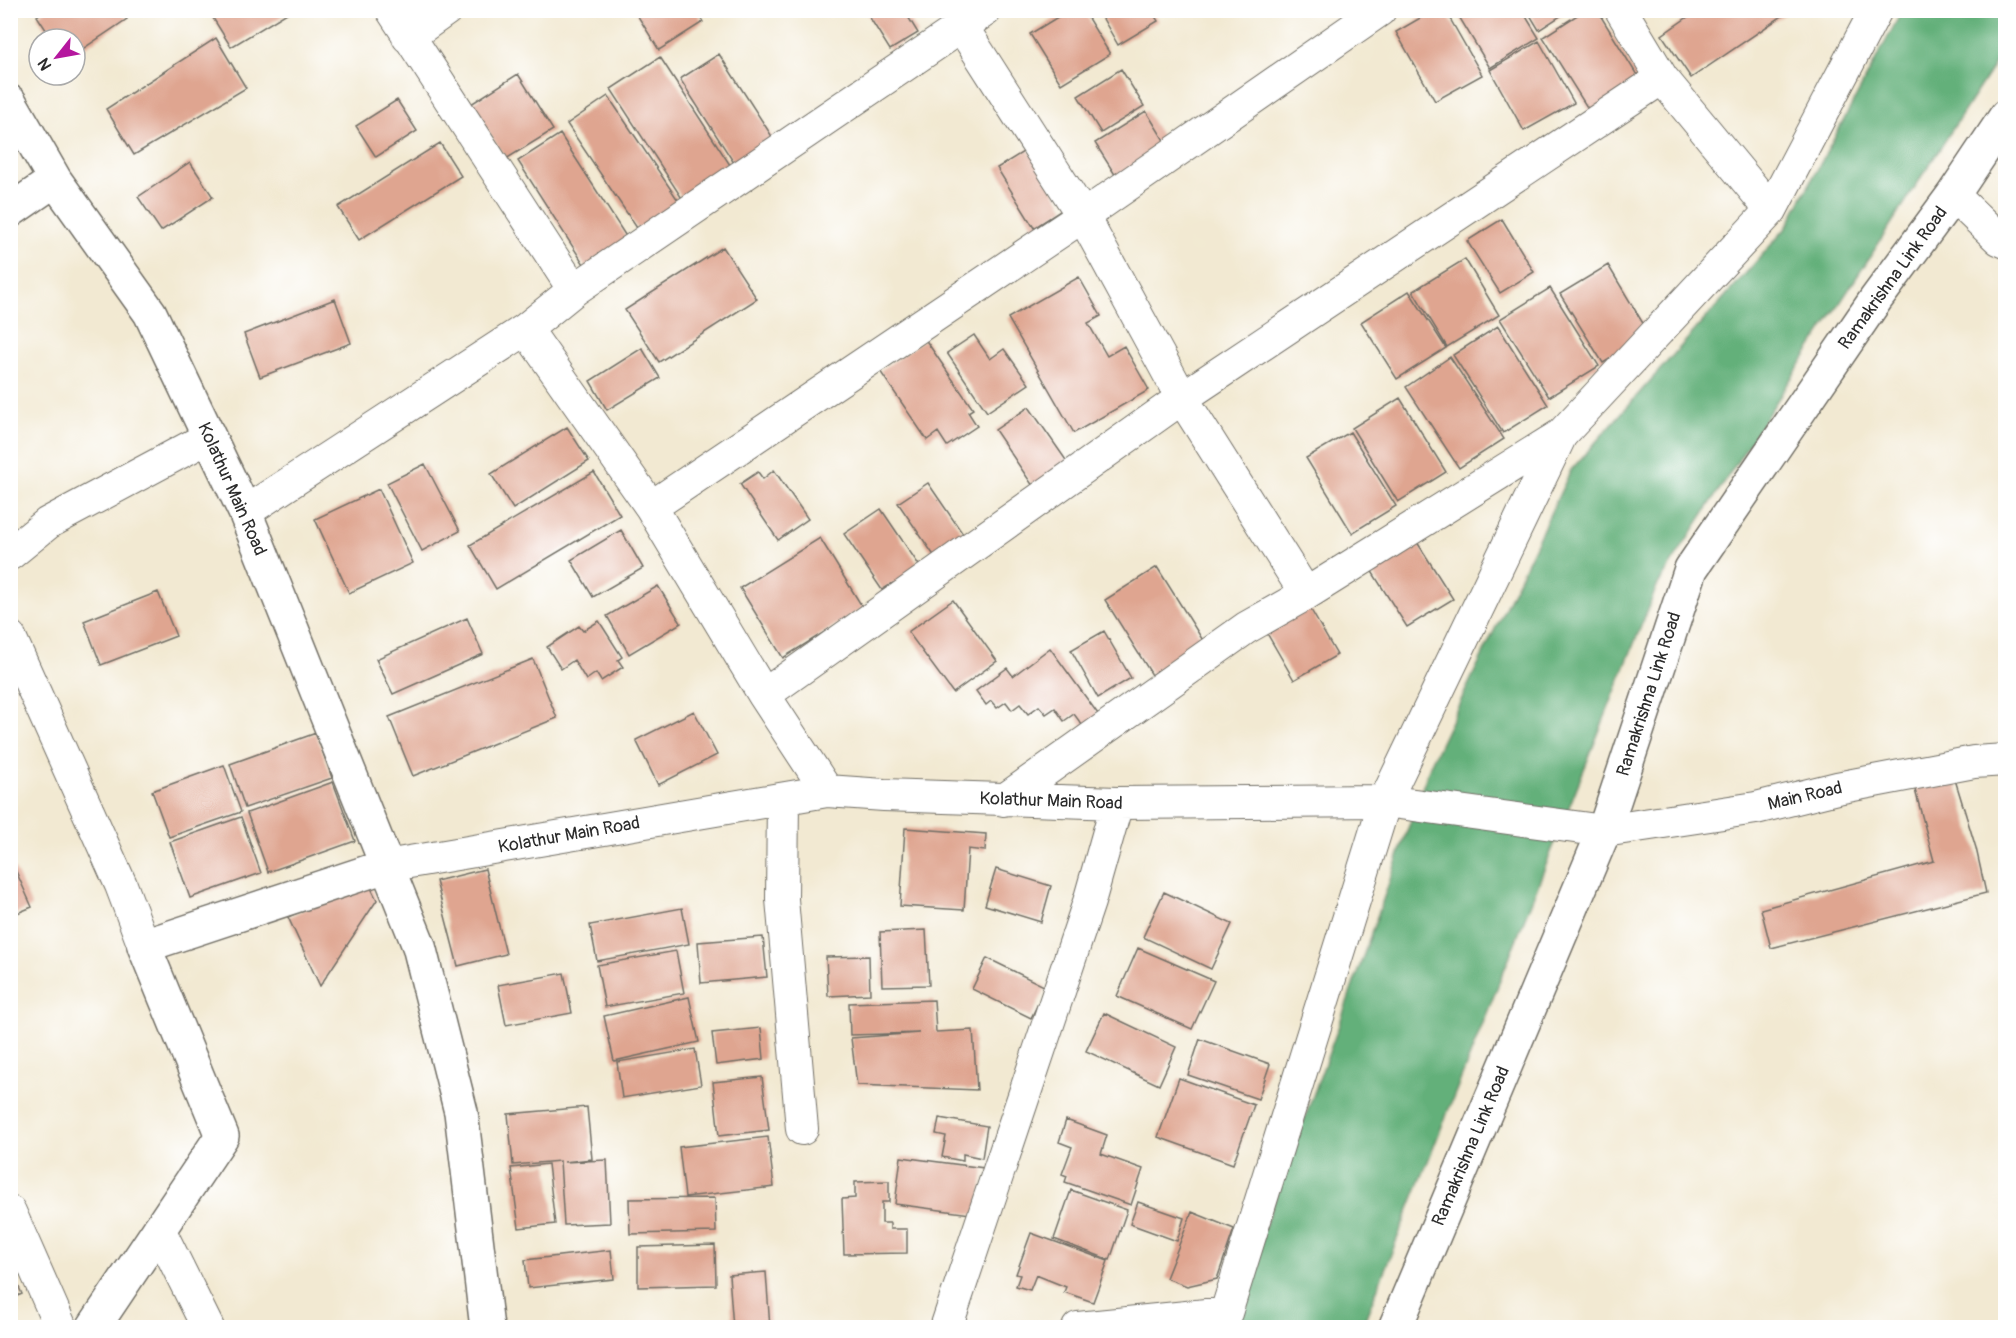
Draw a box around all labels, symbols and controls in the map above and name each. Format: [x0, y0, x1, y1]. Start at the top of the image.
north arrow [27, 27, 87, 87]
text: N [34, 54, 56, 74]
street label: Ramakrishna Link Road [1833, 202, 1953, 354]
street label: Kolathur Main Road [192, 419, 272, 559]
street label: Ramakrishna Link Road [1612, 609, 1686, 779]
street label: Main Road [1766, 776, 1844, 816]
street label: Kolathur Main Road [979, 787, 1123, 815]
street label: Kolathur Main Road [496, 811, 642, 859]
street label: Ramakrishna Link Road [1427, 1063, 1515, 1229]

